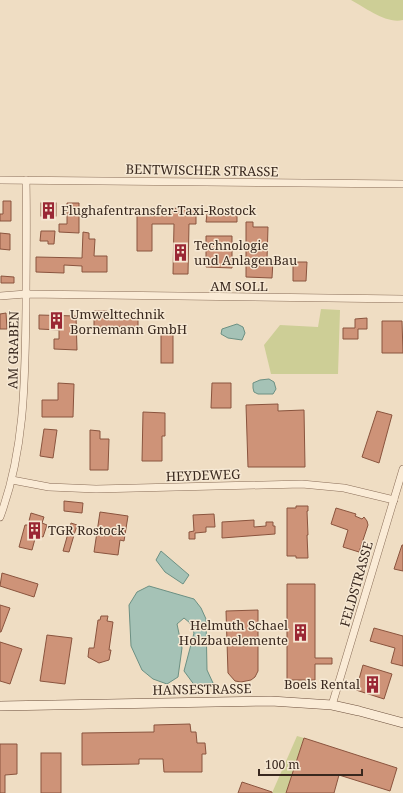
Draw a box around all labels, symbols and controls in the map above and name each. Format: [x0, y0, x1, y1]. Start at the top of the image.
street label: BENTWISCHER STRASSE [125, 160, 279, 180]
building icon: Flughafentransfer-Taxi-Rostock [38, 200, 58, 220]
place label: Flughafentransfer-Taxi-Rostock [61, 201, 257, 219]
place label: Technologie und AnlagenBau [194, 236, 297, 269]
building icon: Technologie und AnlagenBau [171, 242, 191, 262]
street label: AM SOLL [210, 277, 268, 295]
place label: Umwelttechnik Bornemann GmbH [70, 305, 187, 338]
street label: AM GRABEN [3, 311, 23, 389]
building icon: Umwelttechnik Bornemann GmbH [47, 311, 67, 331]
street label: HEYDEWEG [165, 465, 241, 485]
building icon: TGR Rostock [25, 520, 45, 540]
place label: TGR Rostock [48, 521, 125, 539]
street label: FELDSTRASSE [335, 539, 377, 629]
place label: Helmuth Schael Holzbauelemente [179, 616, 288, 649]
building icon: Helmuth Schael Holzbauelemente [291, 622, 311, 642]
building icon: Boels Rental [363, 674, 383, 694]
place label: Boels Rental [284, 675, 360, 693]
street label: HANSESTRASSE [152, 679, 252, 699]
scale bar [259, 751, 362, 777]
text: 100 m [265, 756, 300, 773]

